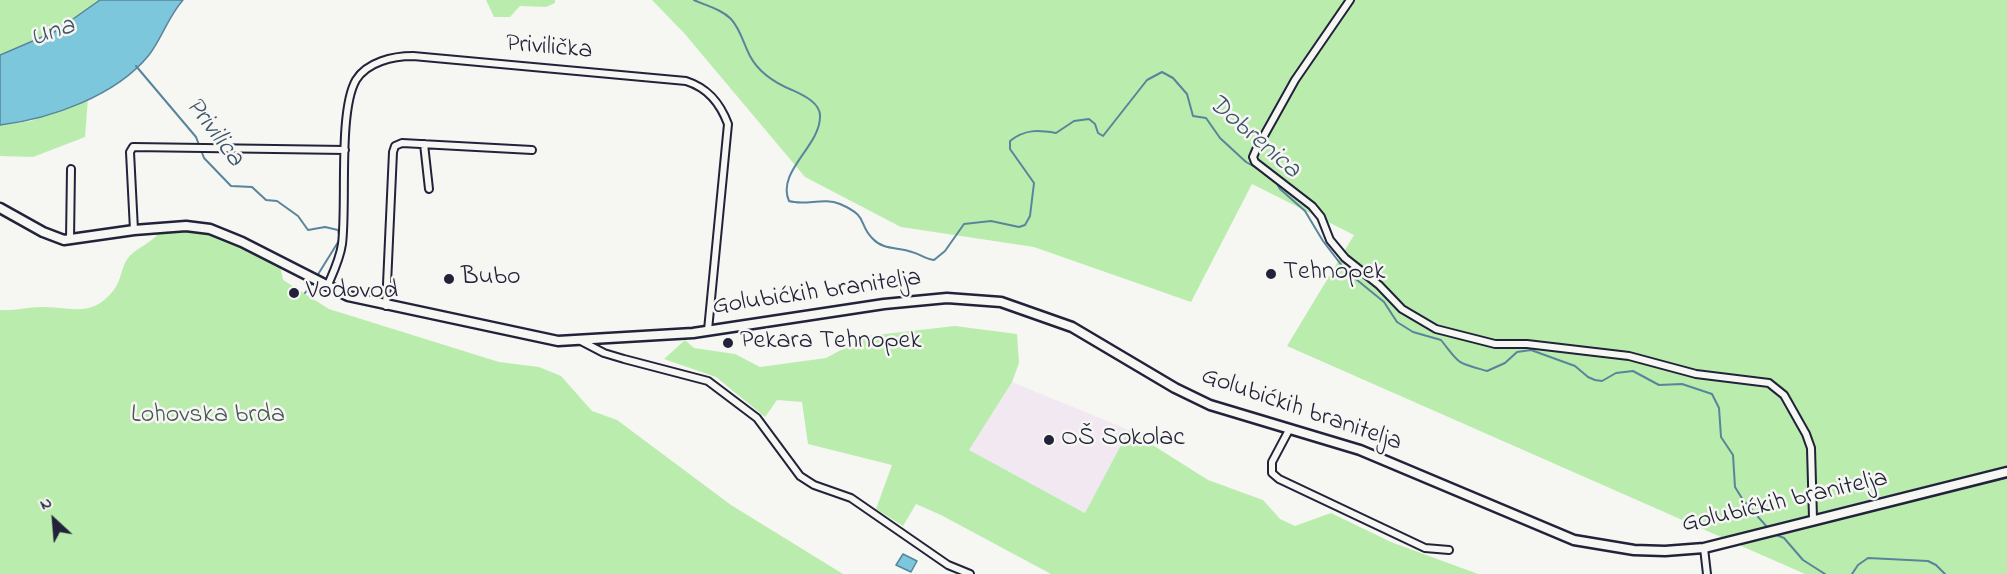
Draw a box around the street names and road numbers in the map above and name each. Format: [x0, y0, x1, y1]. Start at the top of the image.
street label: Privilička [504, 30, 594, 68]
street label: Golubićkih branitelja [711, 264, 923, 324]
street label: Golubićkih branitelja [1196, 362, 1406, 460]
street label: Golubićkih branitelja [1679, 464, 1891, 542]

